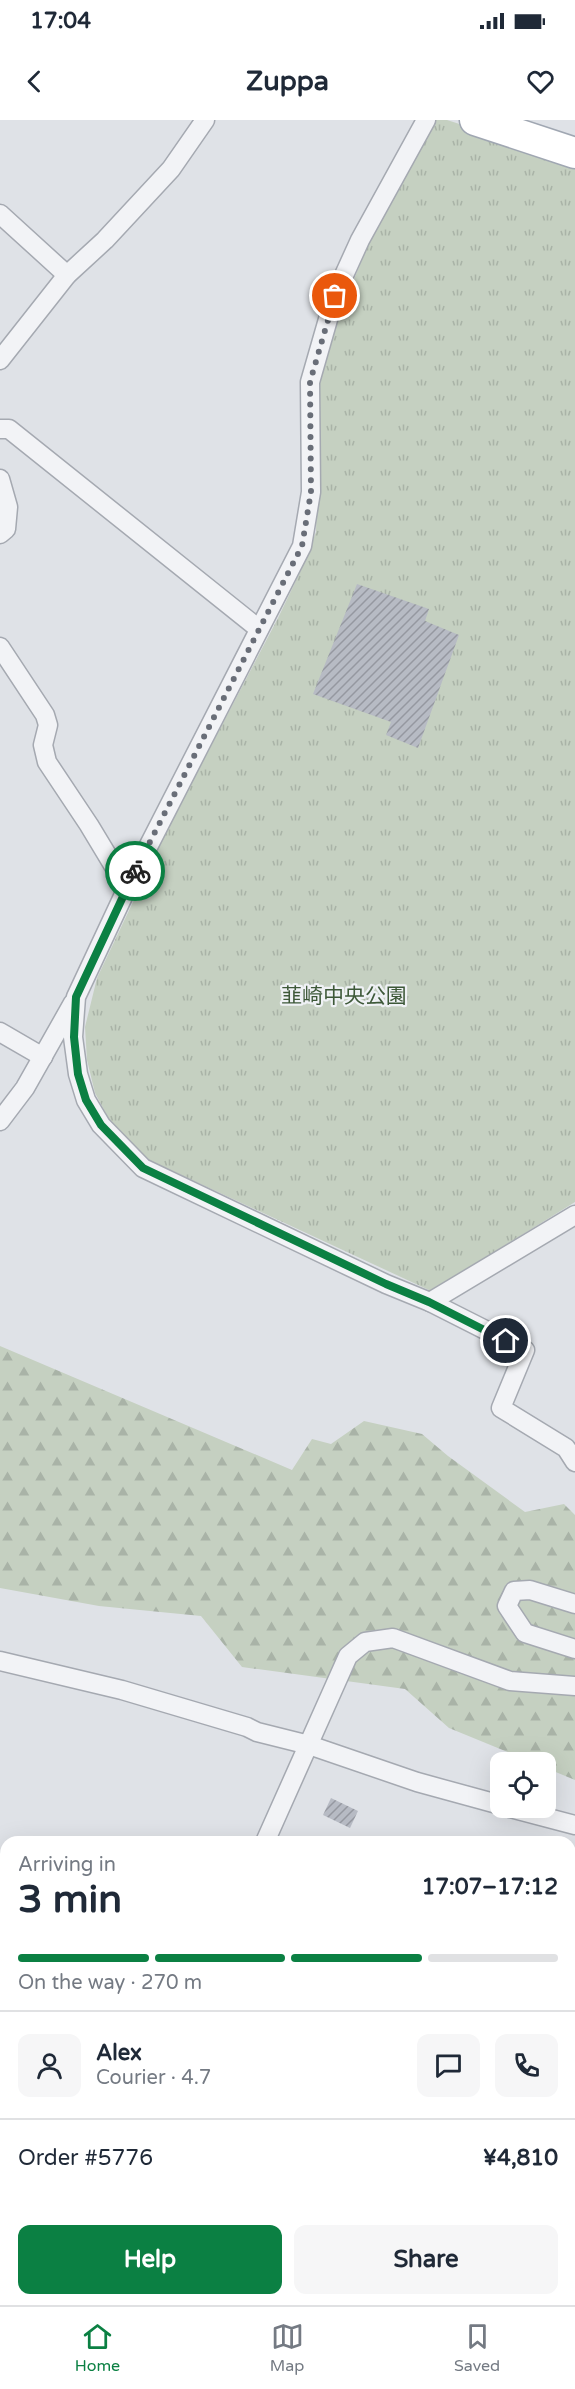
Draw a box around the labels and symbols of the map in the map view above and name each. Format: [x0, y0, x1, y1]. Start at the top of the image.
pin [309, 270, 360, 321]
courier [105, 841, 165, 901]
park label: 韮崎中央公園 [281, 984, 407, 1009]
pin [480, 1315, 531, 1366]

